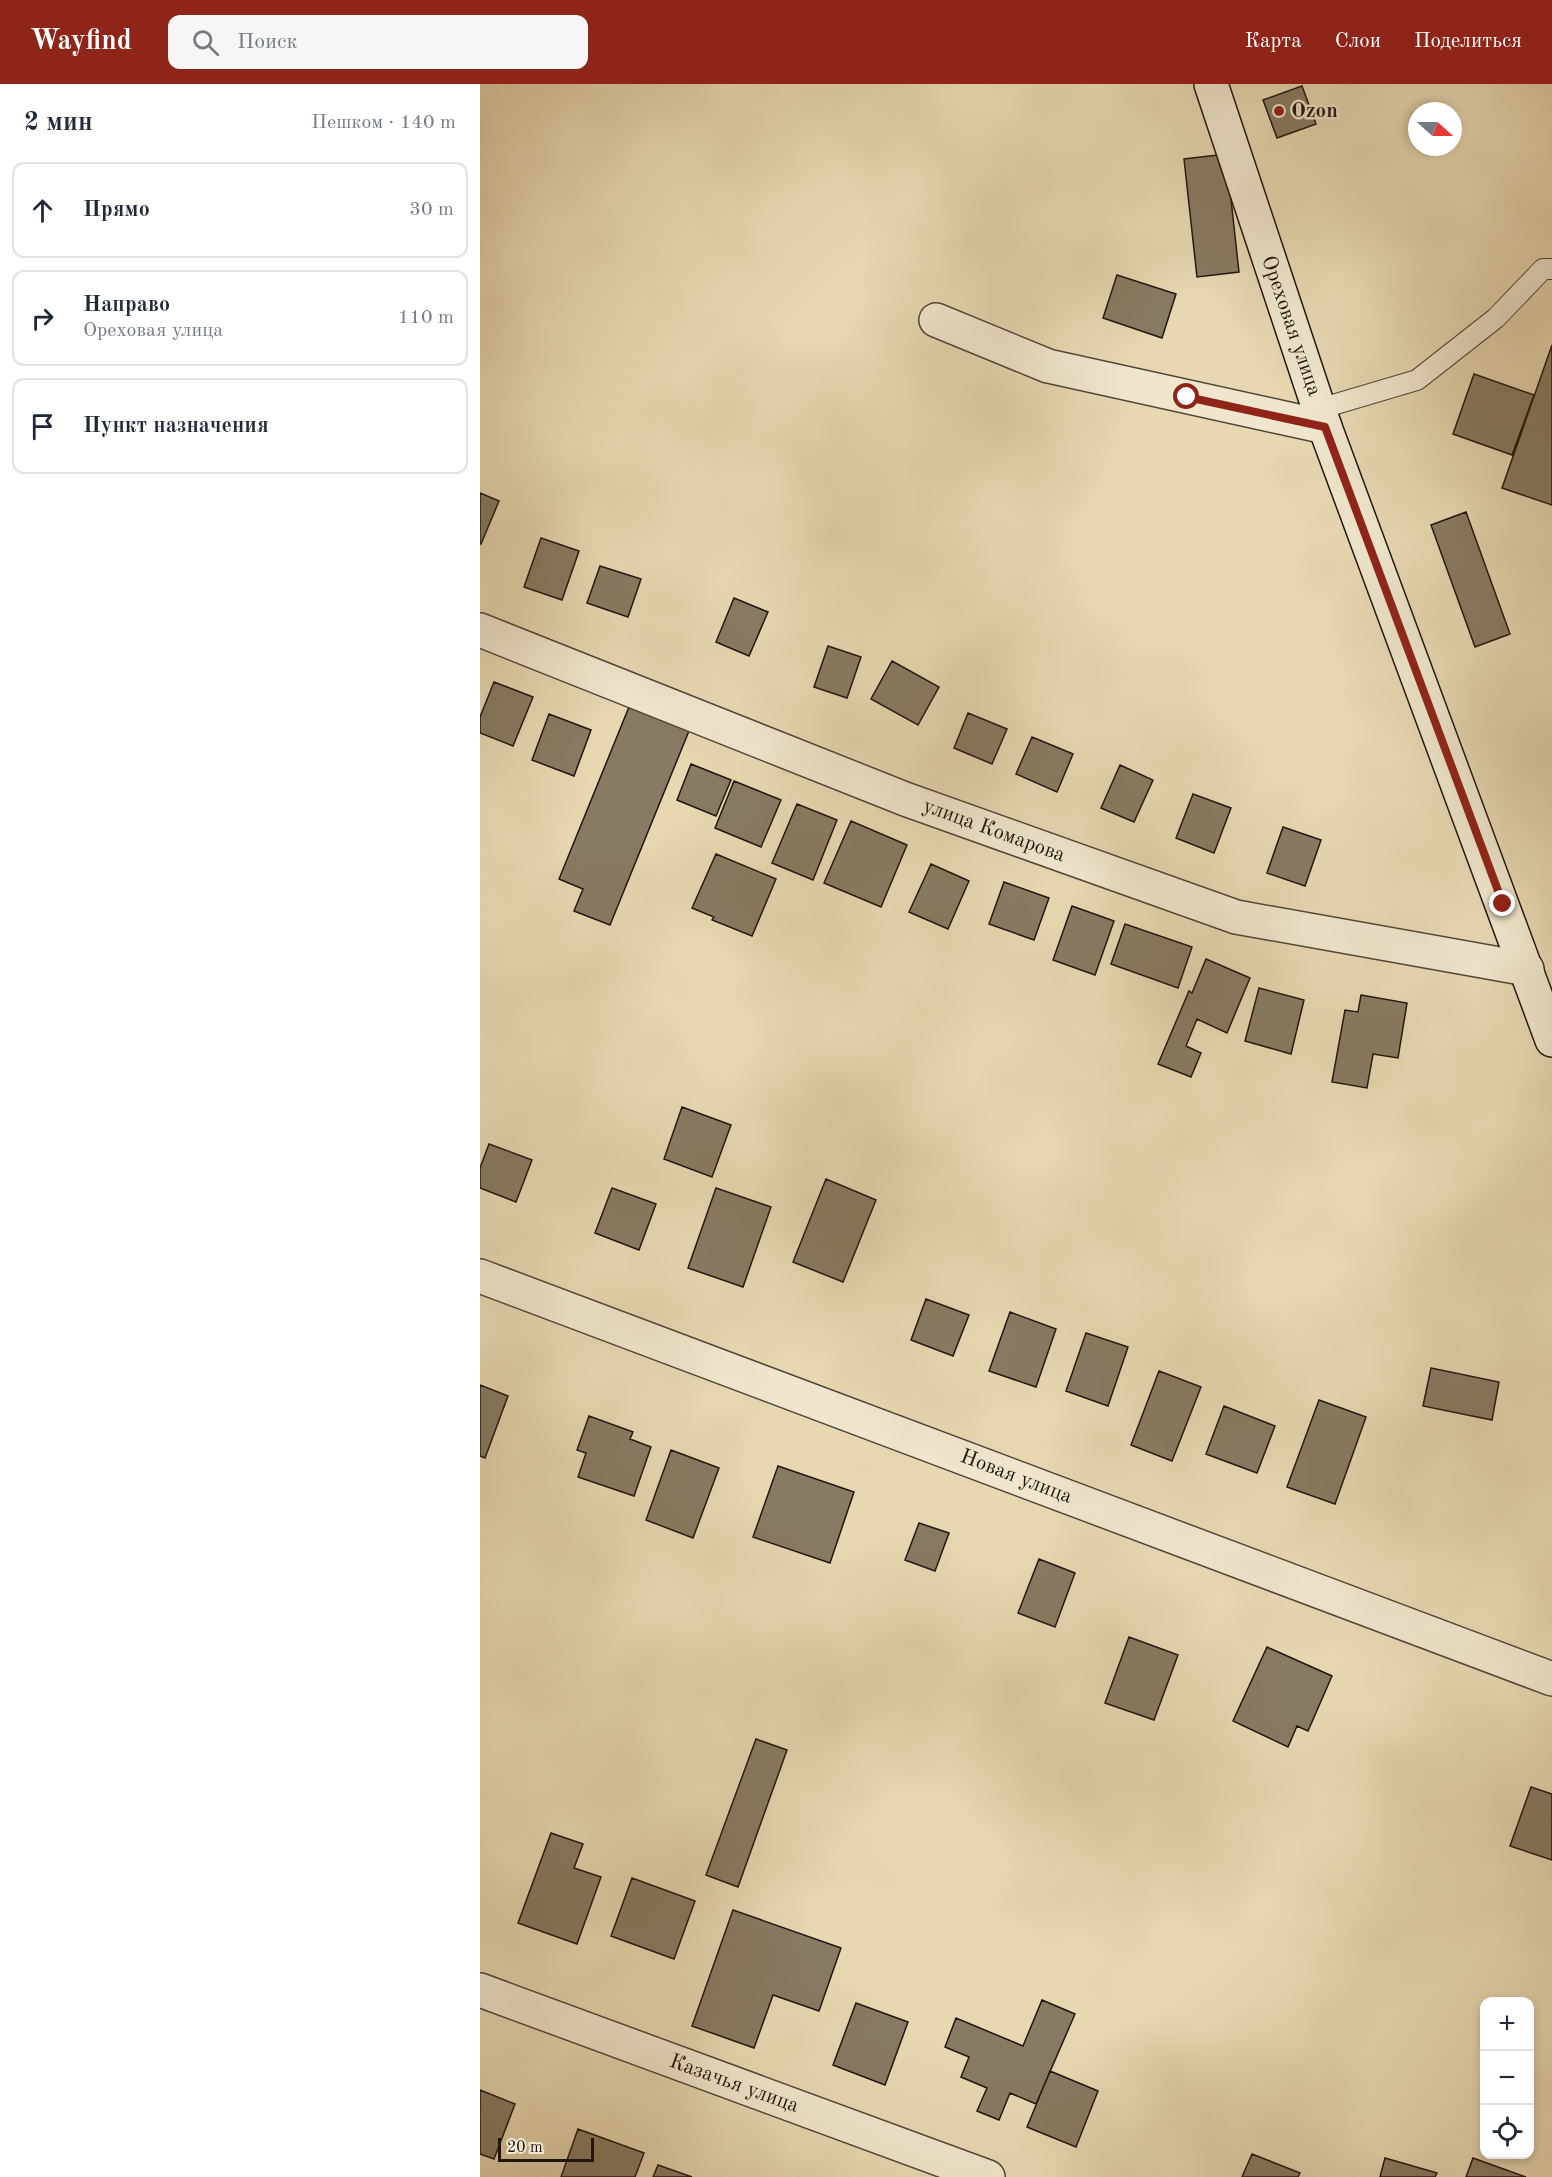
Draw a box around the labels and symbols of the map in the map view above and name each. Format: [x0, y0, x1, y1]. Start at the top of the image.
place label: Ozon [1291, 101, 1338, 122]
north arrow [1408, 102, 1462, 156]
marker: Ozon [1272, 104, 1286, 118]
street label: Ореховая улица [1257, 253, 1325, 399]
route start [1173, 383, 1199, 409]
street label: улица Комарова [920, 796, 1068, 866]
route end [1489, 890, 1515, 916]
street label: Новая улица [957, 1446, 1075, 1508]
street label: Казачья улица [667, 2051, 801, 2117]
scale bar [498, 2135, 594, 2162]

